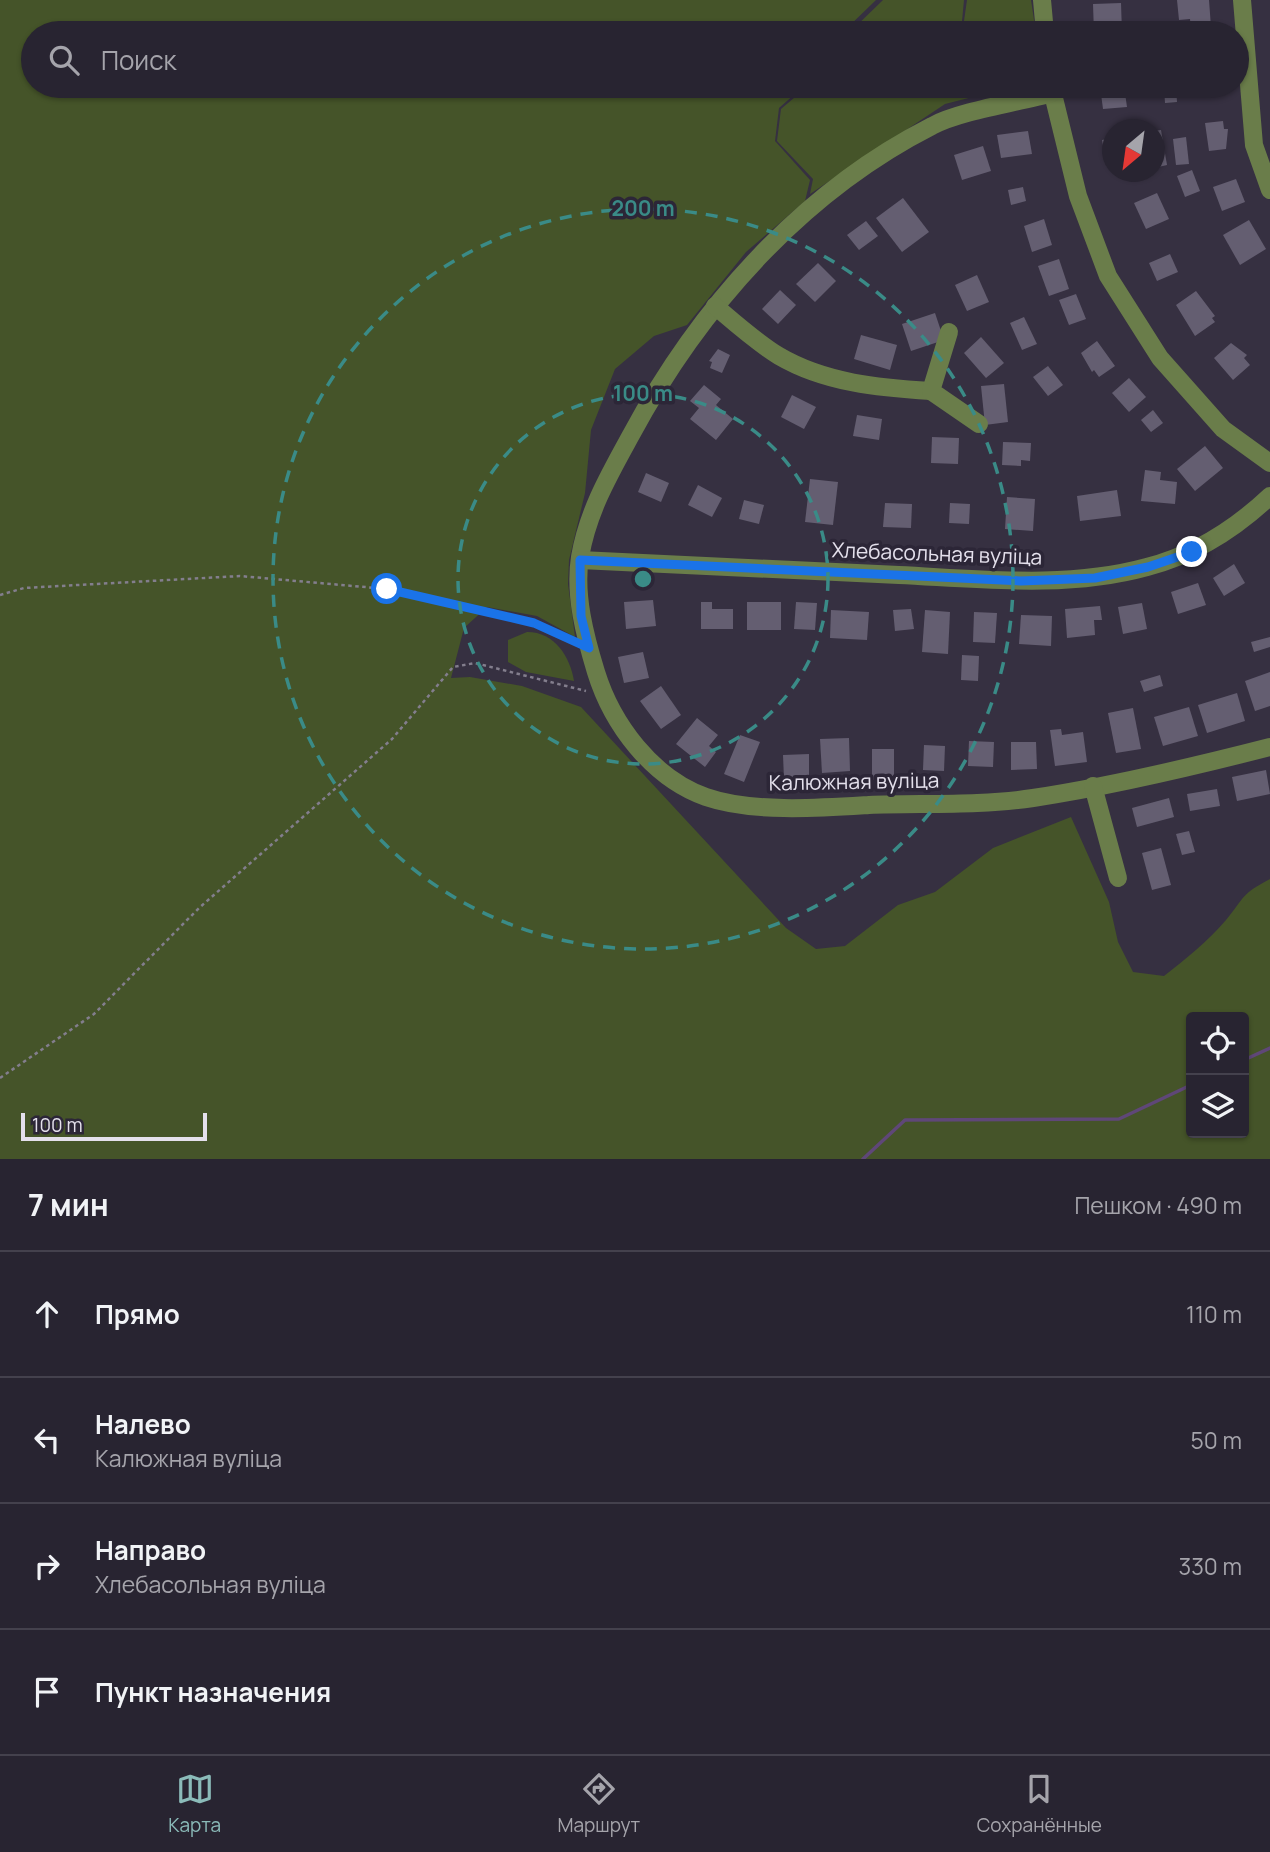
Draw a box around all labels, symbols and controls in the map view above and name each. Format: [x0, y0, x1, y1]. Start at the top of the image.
search box [21, 21, 1249, 98]
icon: search [45, 41, 83, 79]
text: Поиск [101, 42, 176, 78]
north arrow [1102, 119, 1165, 182]
text: 200 m [611, 194, 675, 222]
text: 100 m [613, 379, 673, 407]
street label: Хлебасольная вуліца [831, 535, 1043, 571]
route end [1176, 536, 1207, 567]
centre of rings [631, 567, 655, 591]
route start [371, 573, 402, 604]
street label: Калюжная вуліца [768, 766, 940, 796]
map controls [1186, 1012, 1249, 1138]
button: locate [1186, 1012, 1249, 1075]
button: layers [1186, 1075, 1249, 1138]
scale bar [21, 1110, 206, 1142]
text: 100 m [32, 1112, 83, 1138]
text: 7 мин [28, 1184, 109, 1225]
text: Пешком · 490 m [1074, 1189, 1242, 1221]
icon: ahead [28, 1295, 66, 1333]
text: Прямо [95, 1296, 180, 1332]
text: 110 m [1186, 1298, 1242, 1330]
text: Налево [95, 1406, 191, 1442]
icon: left [28, 1421, 66, 1459]
text: 50 m [1191, 1424, 1242, 1456]
text: Калюжная вуліца [95, 1442, 282, 1474]
text: Направо [95, 1532, 206, 1568]
icon: right [28, 1547, 66, 1585]
text: 330 m [1178, 1550, 1242, 1582]
text: Хлебасольная вуліца [95, 1568, 326, 1600]
icon: arrive [28, 1673, 66, 1711]
text: Пункт назначения [95, 1674, 331, 1710]
tab: Карта [168, 1770, 221, 1838]
tab: Маршрут [558, 1770, 640, 1838]
tab: Сохранённые [977, 1770, 1102, 1838]

